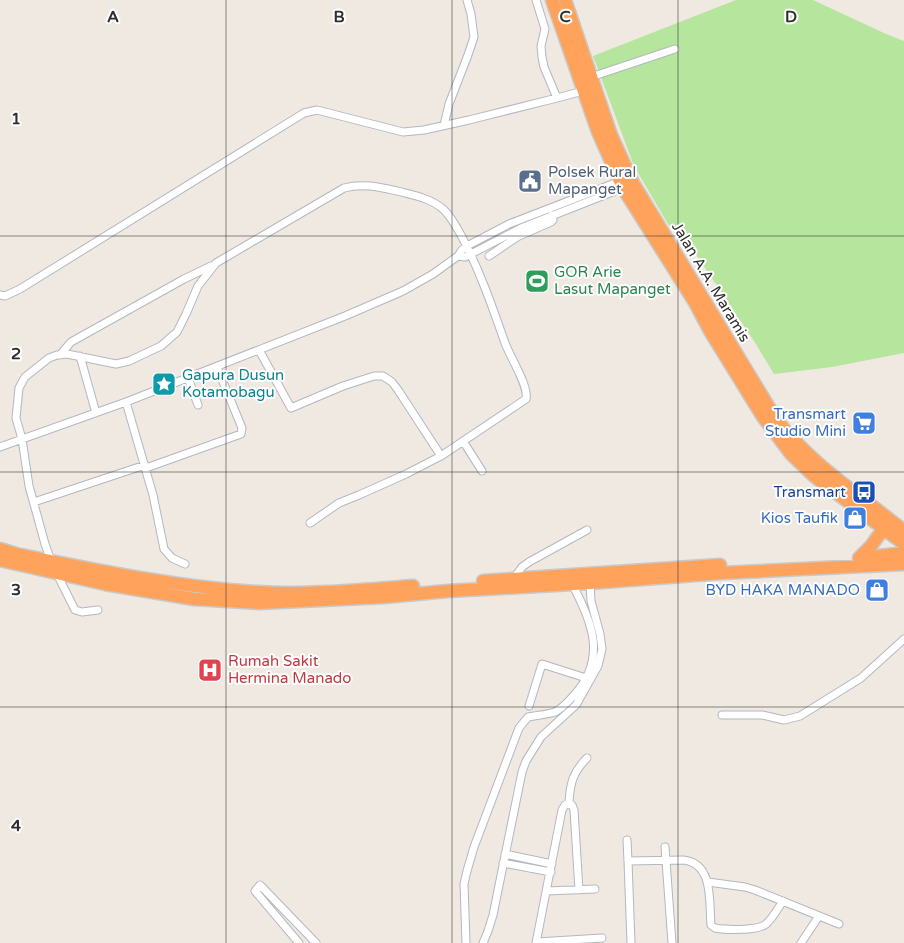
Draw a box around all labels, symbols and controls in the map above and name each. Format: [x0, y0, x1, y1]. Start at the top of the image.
text: A [107, 7, 119, 27]
text: B [333, 7, 345, 27]
text: C [559, 7, 571, 27]
text: D [785, 7, 797, 27]
text: 1 [11, 109, 21, 129]
place label: Polsek Rural Mapanget [548, 163, 636, 198]
public building icon: Polsek Rural Mapanget [517, 168, 543, 194]
street label: Jalan A.A. Maramis [668, 219, 754, 345]
place label: GOR Arie Lasut Mapanget [554, 263, 671, 298]
sports icon: GOR Arie Lasut Mapanget [524, 268, 550, 294]
text: 2 [11, 344, 21, 364]
place label: Gapura Dusun Kotamobagu [182, 366, 284, 401]
place icon: Gapura Dusun Kotamobagu [151, 371, 177, 397]
place label: Transmart Studio Mini [765, 405, 846, 440]
supermarket icon: Transmart Studio Mini [851, 410, 877, 436]
bus stop icon: Transmart [851, 479, 877, 505]
place label: Transmart [774, 483, 846, 501]
shop icon: Kios Taufik [842, 505, 868, 531]
place label: Kios Taufik [761, 509, 838, 527]
shop icon: BYD HAKA MANADO [864, 577, 890, 603]
text: 3 [11, 580, 21, 600]
place label: BYD HAKA MANADO [706, 581, 860, 599]
place label: Rumah Sakit Hermina Manado [228, 652, 351, 687]
hospital icon: Rumah Sakit Hermina Manado [197, 657, 223, 683]
text: 4 [11, 816, 21, 836]

